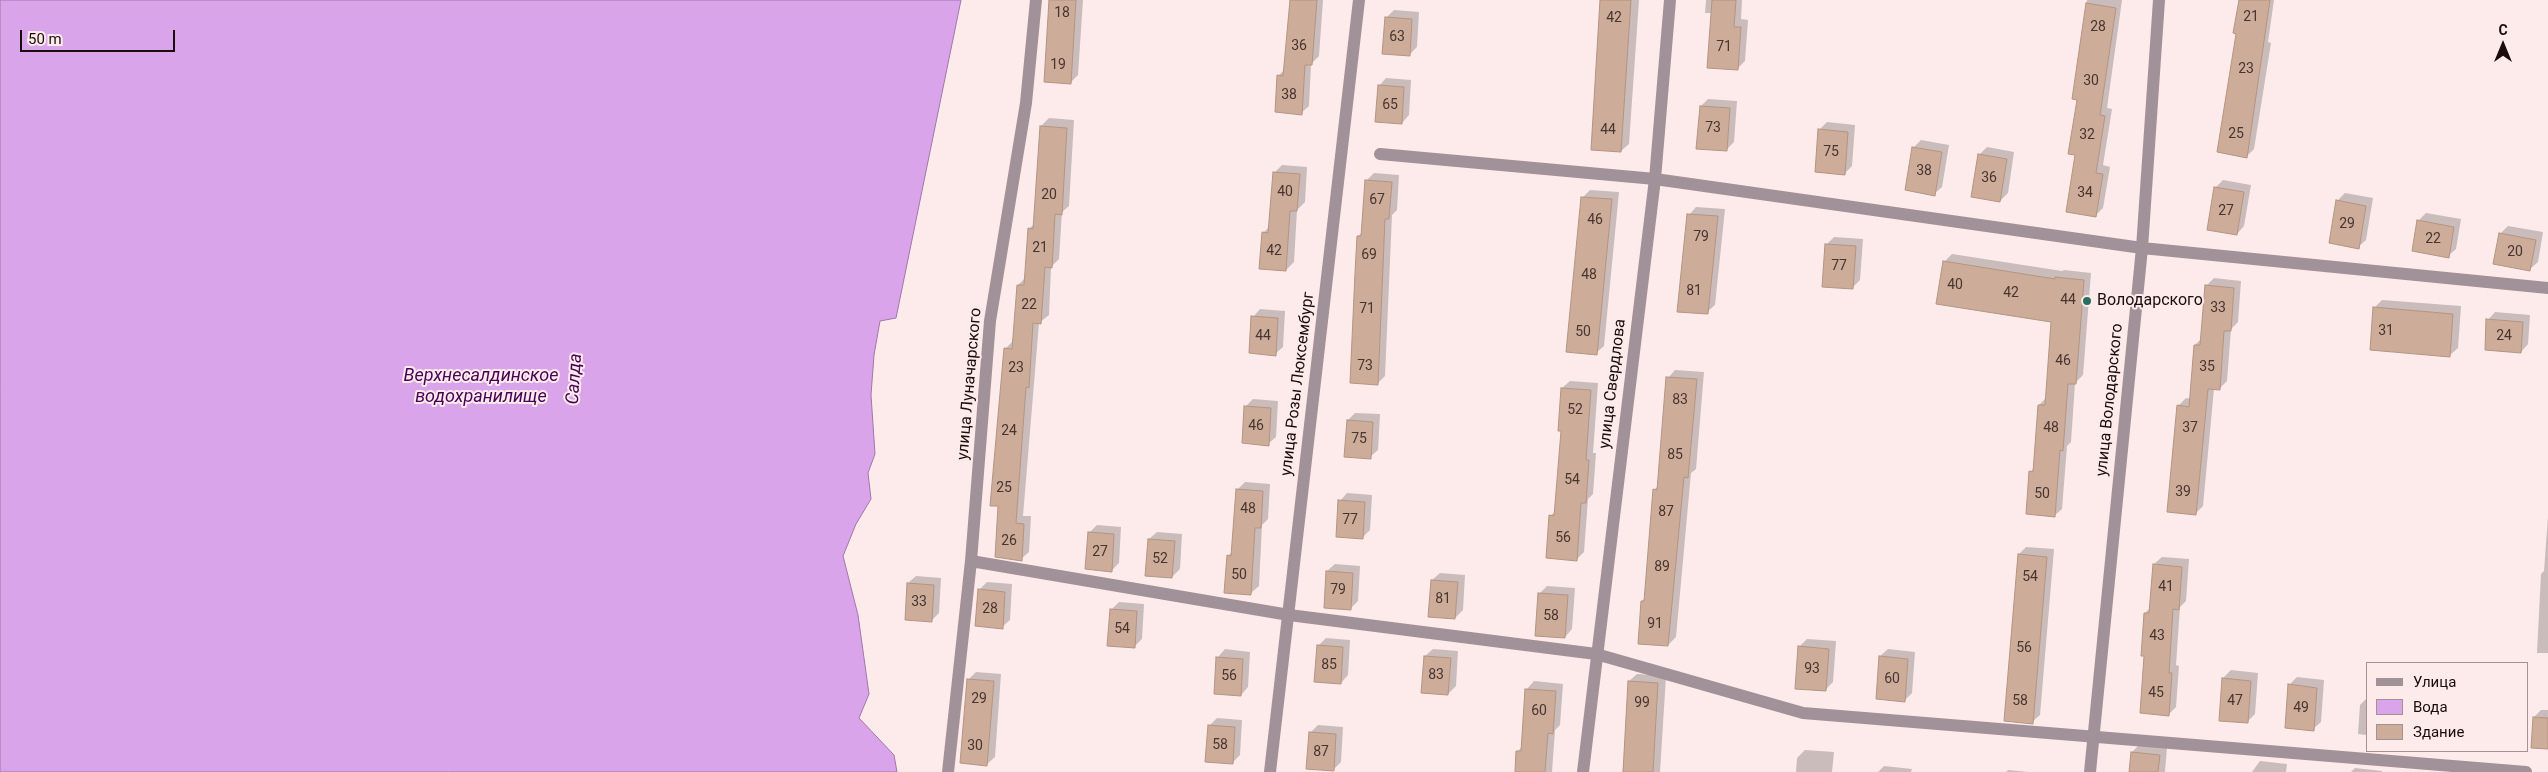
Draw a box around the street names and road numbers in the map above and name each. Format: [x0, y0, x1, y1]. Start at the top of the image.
street label: улица Розы Люксембург [1277, 291, 1319, 477]
street label: улица Луначарского [954, 307, 986, 461]
street label: улица Свердлова [1596, 318, 1630, 450]
street label: улица Володарского [2092, 323, 2128, 477]

